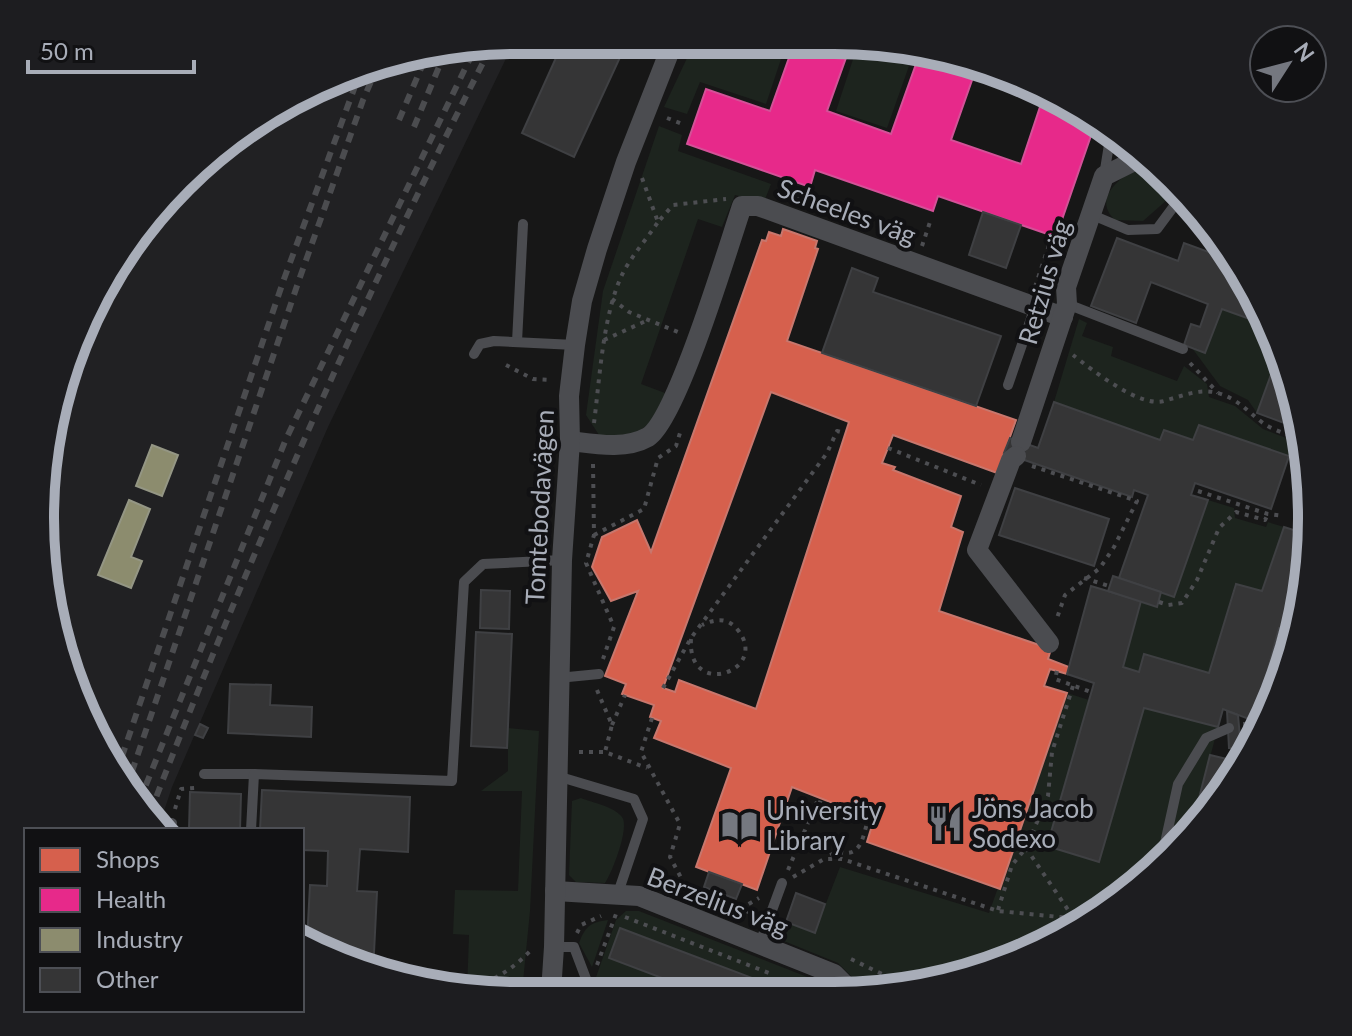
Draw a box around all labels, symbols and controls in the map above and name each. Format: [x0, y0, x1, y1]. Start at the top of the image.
scale bar [28, 24, 194, 74]
north arrow [1248, 24, 1328, 104]
text: 50 m [40, 36, 94, 65]
text: N [1289, 37, 1320, 67]
street label: Scheeles väg [773, 171, 921, 251]
street label: Retzius väg [1011, 216, 1077, 348]
street label: Tomtebodavägen [518, 409, 560, 605]
place label: Jöns Jacob Sodexo [972, 792, 1094, 854]
place label: University Library [766, 794, 882, 856]
restaurant icon: Jöns Jacob Sodexo [927, 804, 965, 842]
library icon: University Library [721, 806, 759, 844]
legend [24, 828, 304, 1012]
text: Shops [96, 844, 160, 873]
street label: Berzelius väg [643, 859, 793, 943]
text: Health [96, 884, 166, 913]
text: Industry [96, 924, 183, 953]
text: Other [96, 964, 159, 993]

